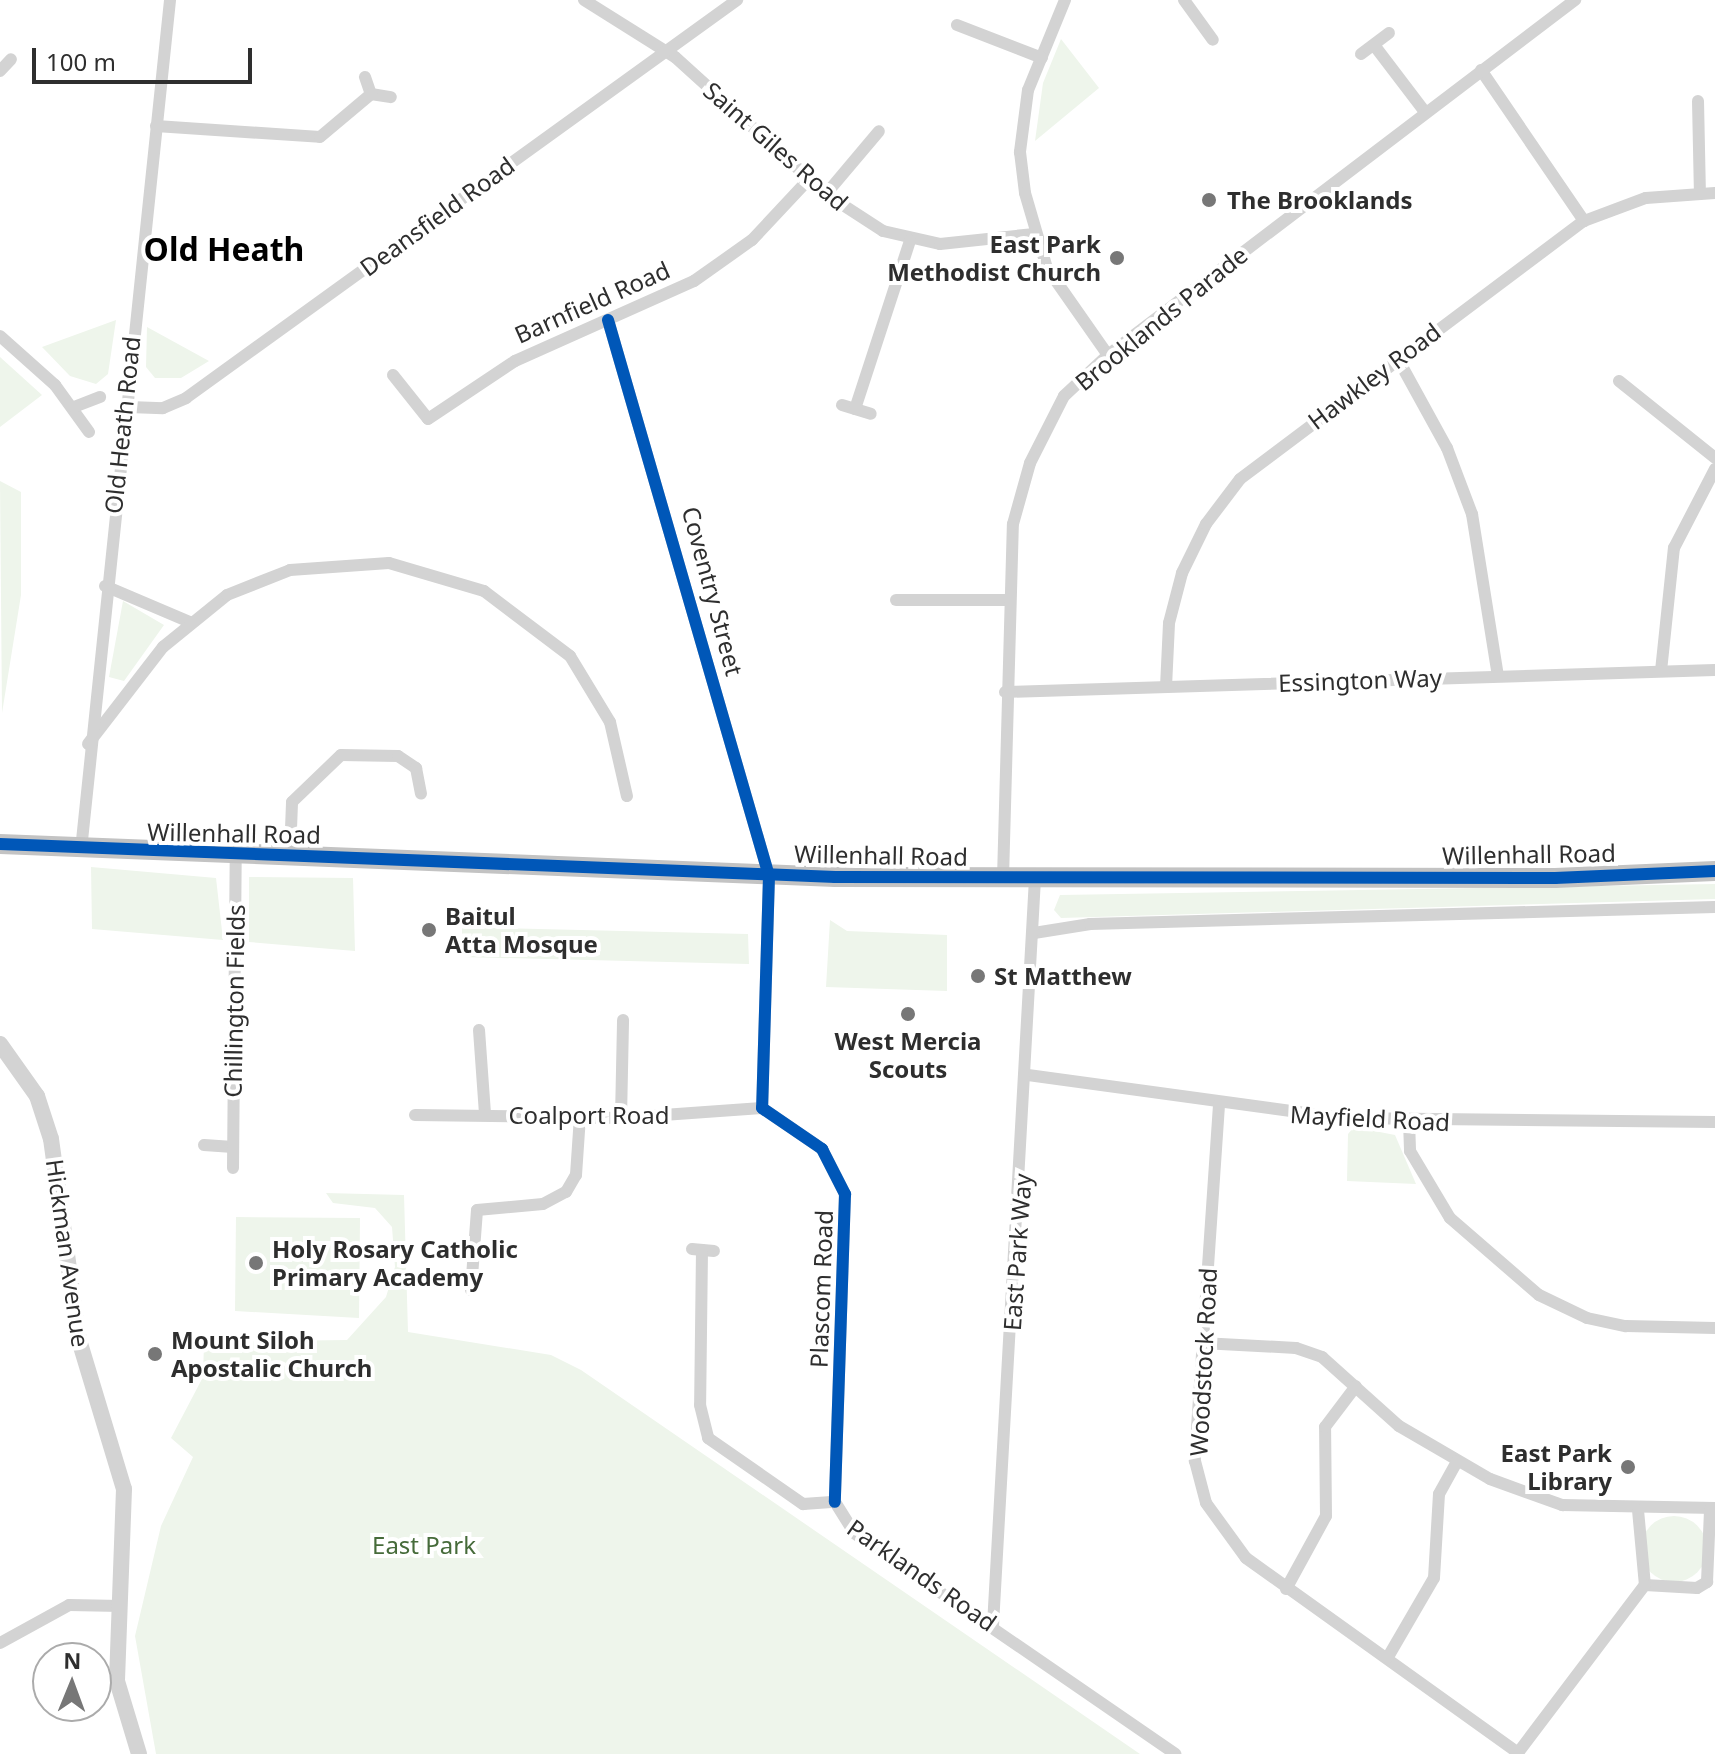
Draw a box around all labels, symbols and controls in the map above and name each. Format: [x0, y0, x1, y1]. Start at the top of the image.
scale bar [36, 32, 256, 82]
text: 100 m [46, 45, 116, 78]
street label: Saint Giles Road [698, 76, 854, 216]
street label: Deansfield Road [354, 150, 520, 282]
place label: The Brooklands [1227, 186, 1412, 214]
marker: The Brooklands [1198, 189, 1220, 211]
district label: Old Heath [144, 230, 304, 268]
place label: East Park Methodist Church [887, 230, 1101, 286]
street label: Brooklands Parade [1069, 240, 1253, 396]
marker: East Park Methodist Church [1108, 249, 1126, 267]
street label: Barnfield Road [510, 255, 674, 349]
street label: Hawkley Road [1302, 317, 1446, 435]
street label: Old Heath Road [98, 335, 146, 515]
street label: Coventry Street [677, 503, 749, 679]
street label: Essington Way [1278, 663, 1442, 697]
street label: Willenhall Road [147, 817, 321, 849]
street label: Willenhall Road [1442, 838, 1616, 870]
street label: Willenhall Road [794, 839, 968, 871]
place label: Baitul Atta Mosque [445, 902, 598, 958]
street label: Chillington Fields [218, 904, 250, 1098]
marker: Baitul Atta Mosque [420, 921, 438, 939]
place label: St Matthew [994, 962, 1132, 990]
marker: St Matthew [969, 967, 987, 985]
marker: West Mercia Scouts [899, 1005, 917, 1023]
place label: West Mercia Scouts [835, 1027, 981, 1083]
street label: Mayfield Road [1289, 1099, 1451, 1137]
street label: Coalport Road [508, 1101, 670, 1129]
street label: Hickman Avenue [41, 1157, 95, 1349]
street label: East Park Way [997, 1172, 1037, 1332]
street label: Plascom Road [804, 1210, 838, 1368]
place label: Holy Rosary Catholic Primary Academy [272, 1235, 518, 1291]
marker: Holy Rosary Catholic Primary Academy [247, 1254, 265, 1272]
street label: Woodstock Road [1184, 1267, 1222, 1457]
place label: Mount Siloh Apostalic Church [171, 1326, 372, 1382]
marker: Mount Siloh Apostalic Church [146, 1345, 164, 1363]
place label: East Park Library [1501, 1439, 1612, 1495]
marker: East Park Library [1619, 1458, 1637, 1476]
street label: Parklands Road [842, 1513, 1002, 1637]
park label: East Park [372, 1531, 476, 1559]
north arrow [32, 1642, 112, 1722]
text: N [63, 1645, 82, 1675]

